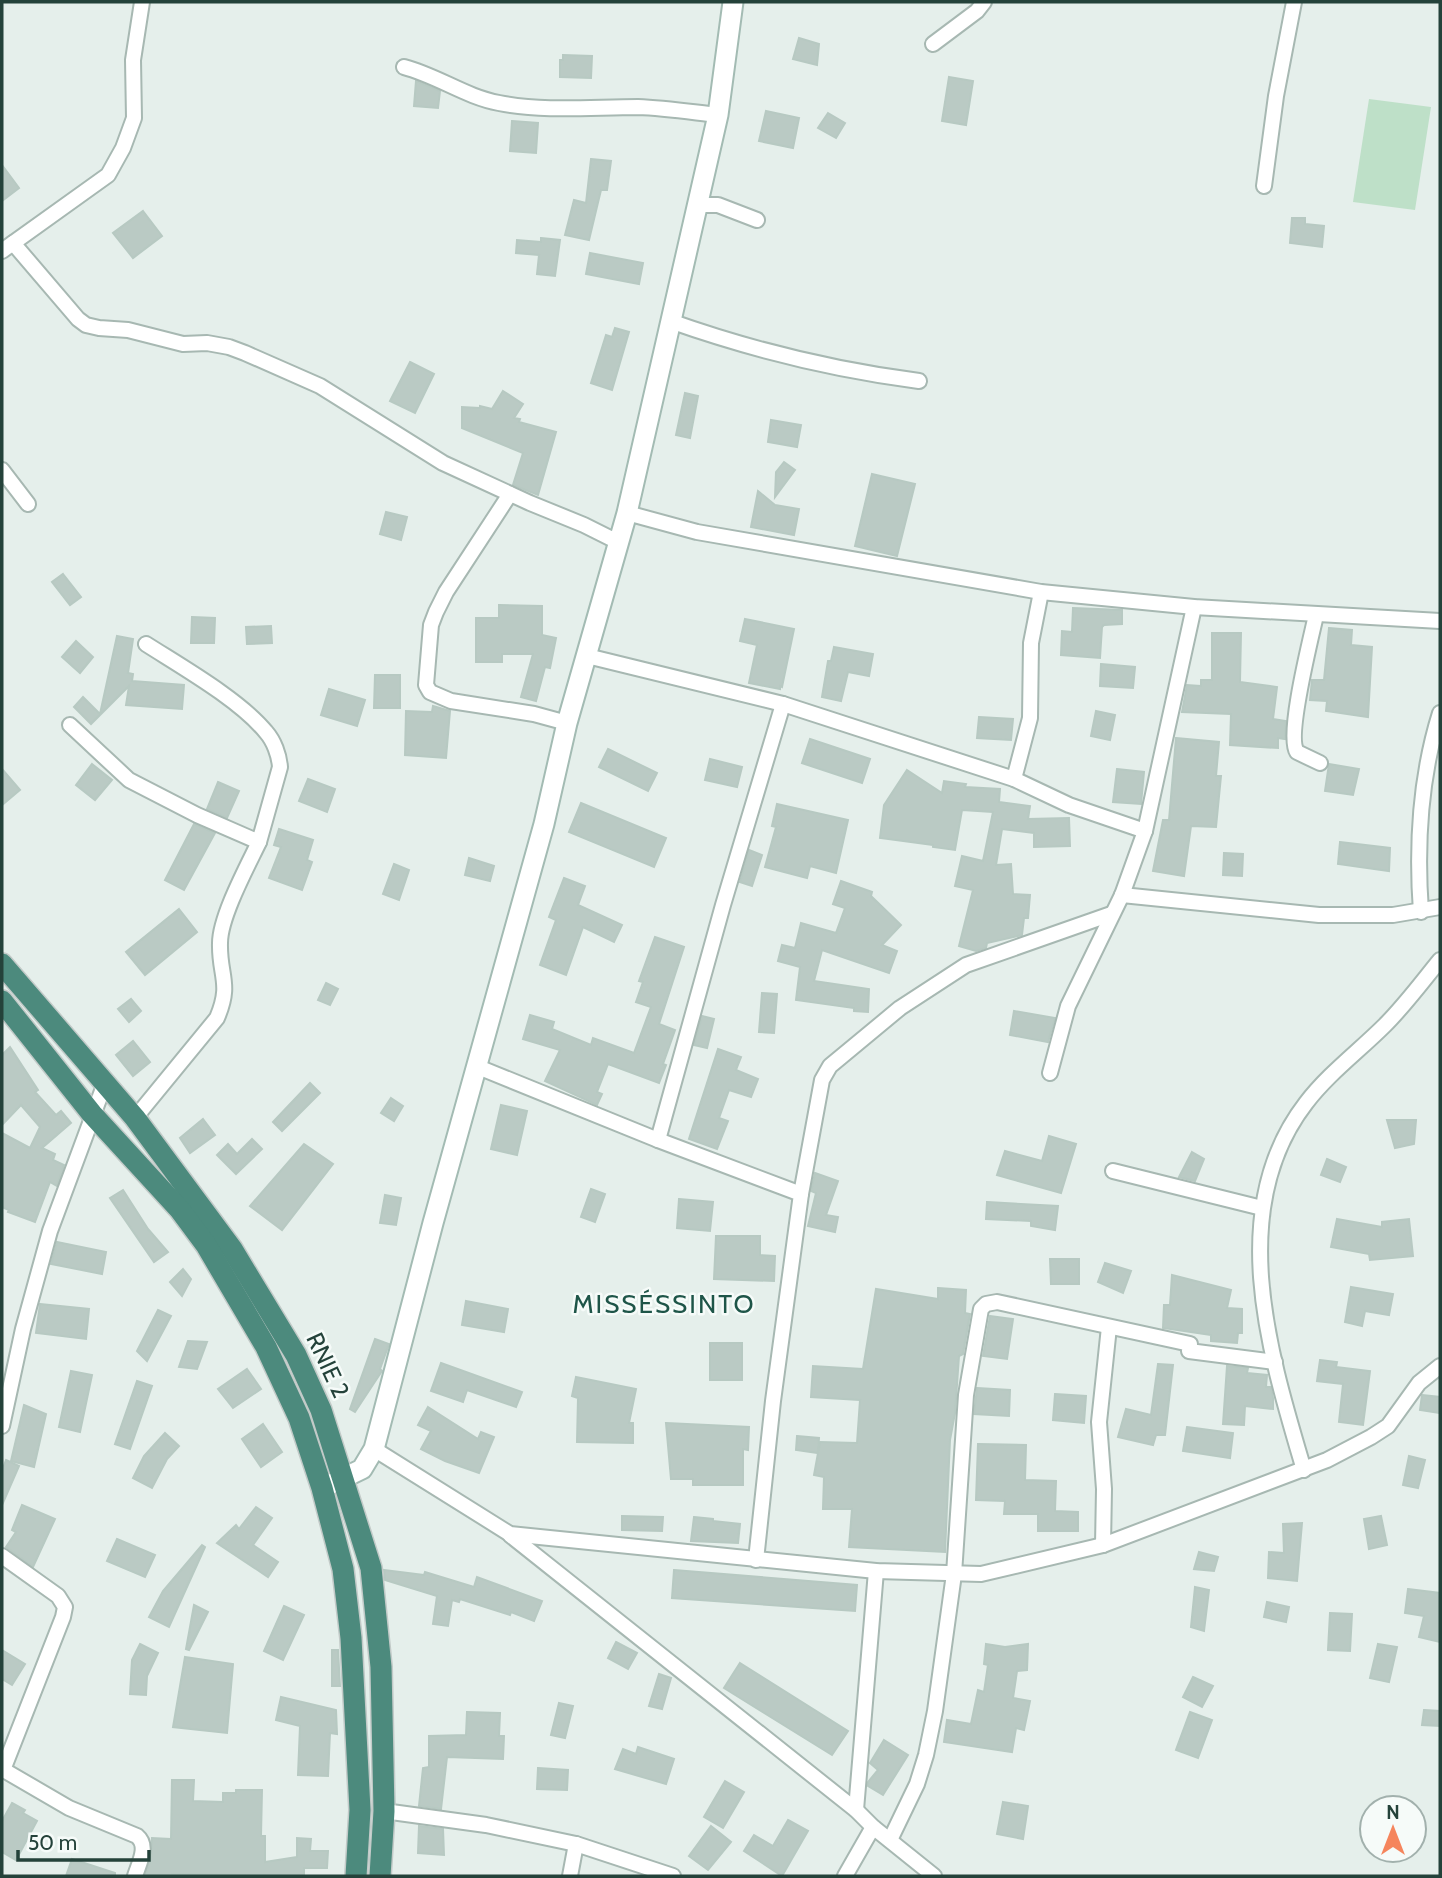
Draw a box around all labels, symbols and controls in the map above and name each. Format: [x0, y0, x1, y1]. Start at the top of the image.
district label: MISSÉSSINTO [573, 1288, 755, 1320]
street label: RNIE 2 [300, 1328, 356, 1402]
north arrow [1358, 1794, 1428, 1864]
text: N [1386, 1801, 1400, 1824]
scale bar [18, 1818, 149, 1862]
text: 50 m [28, 1830, 77, 1855]

